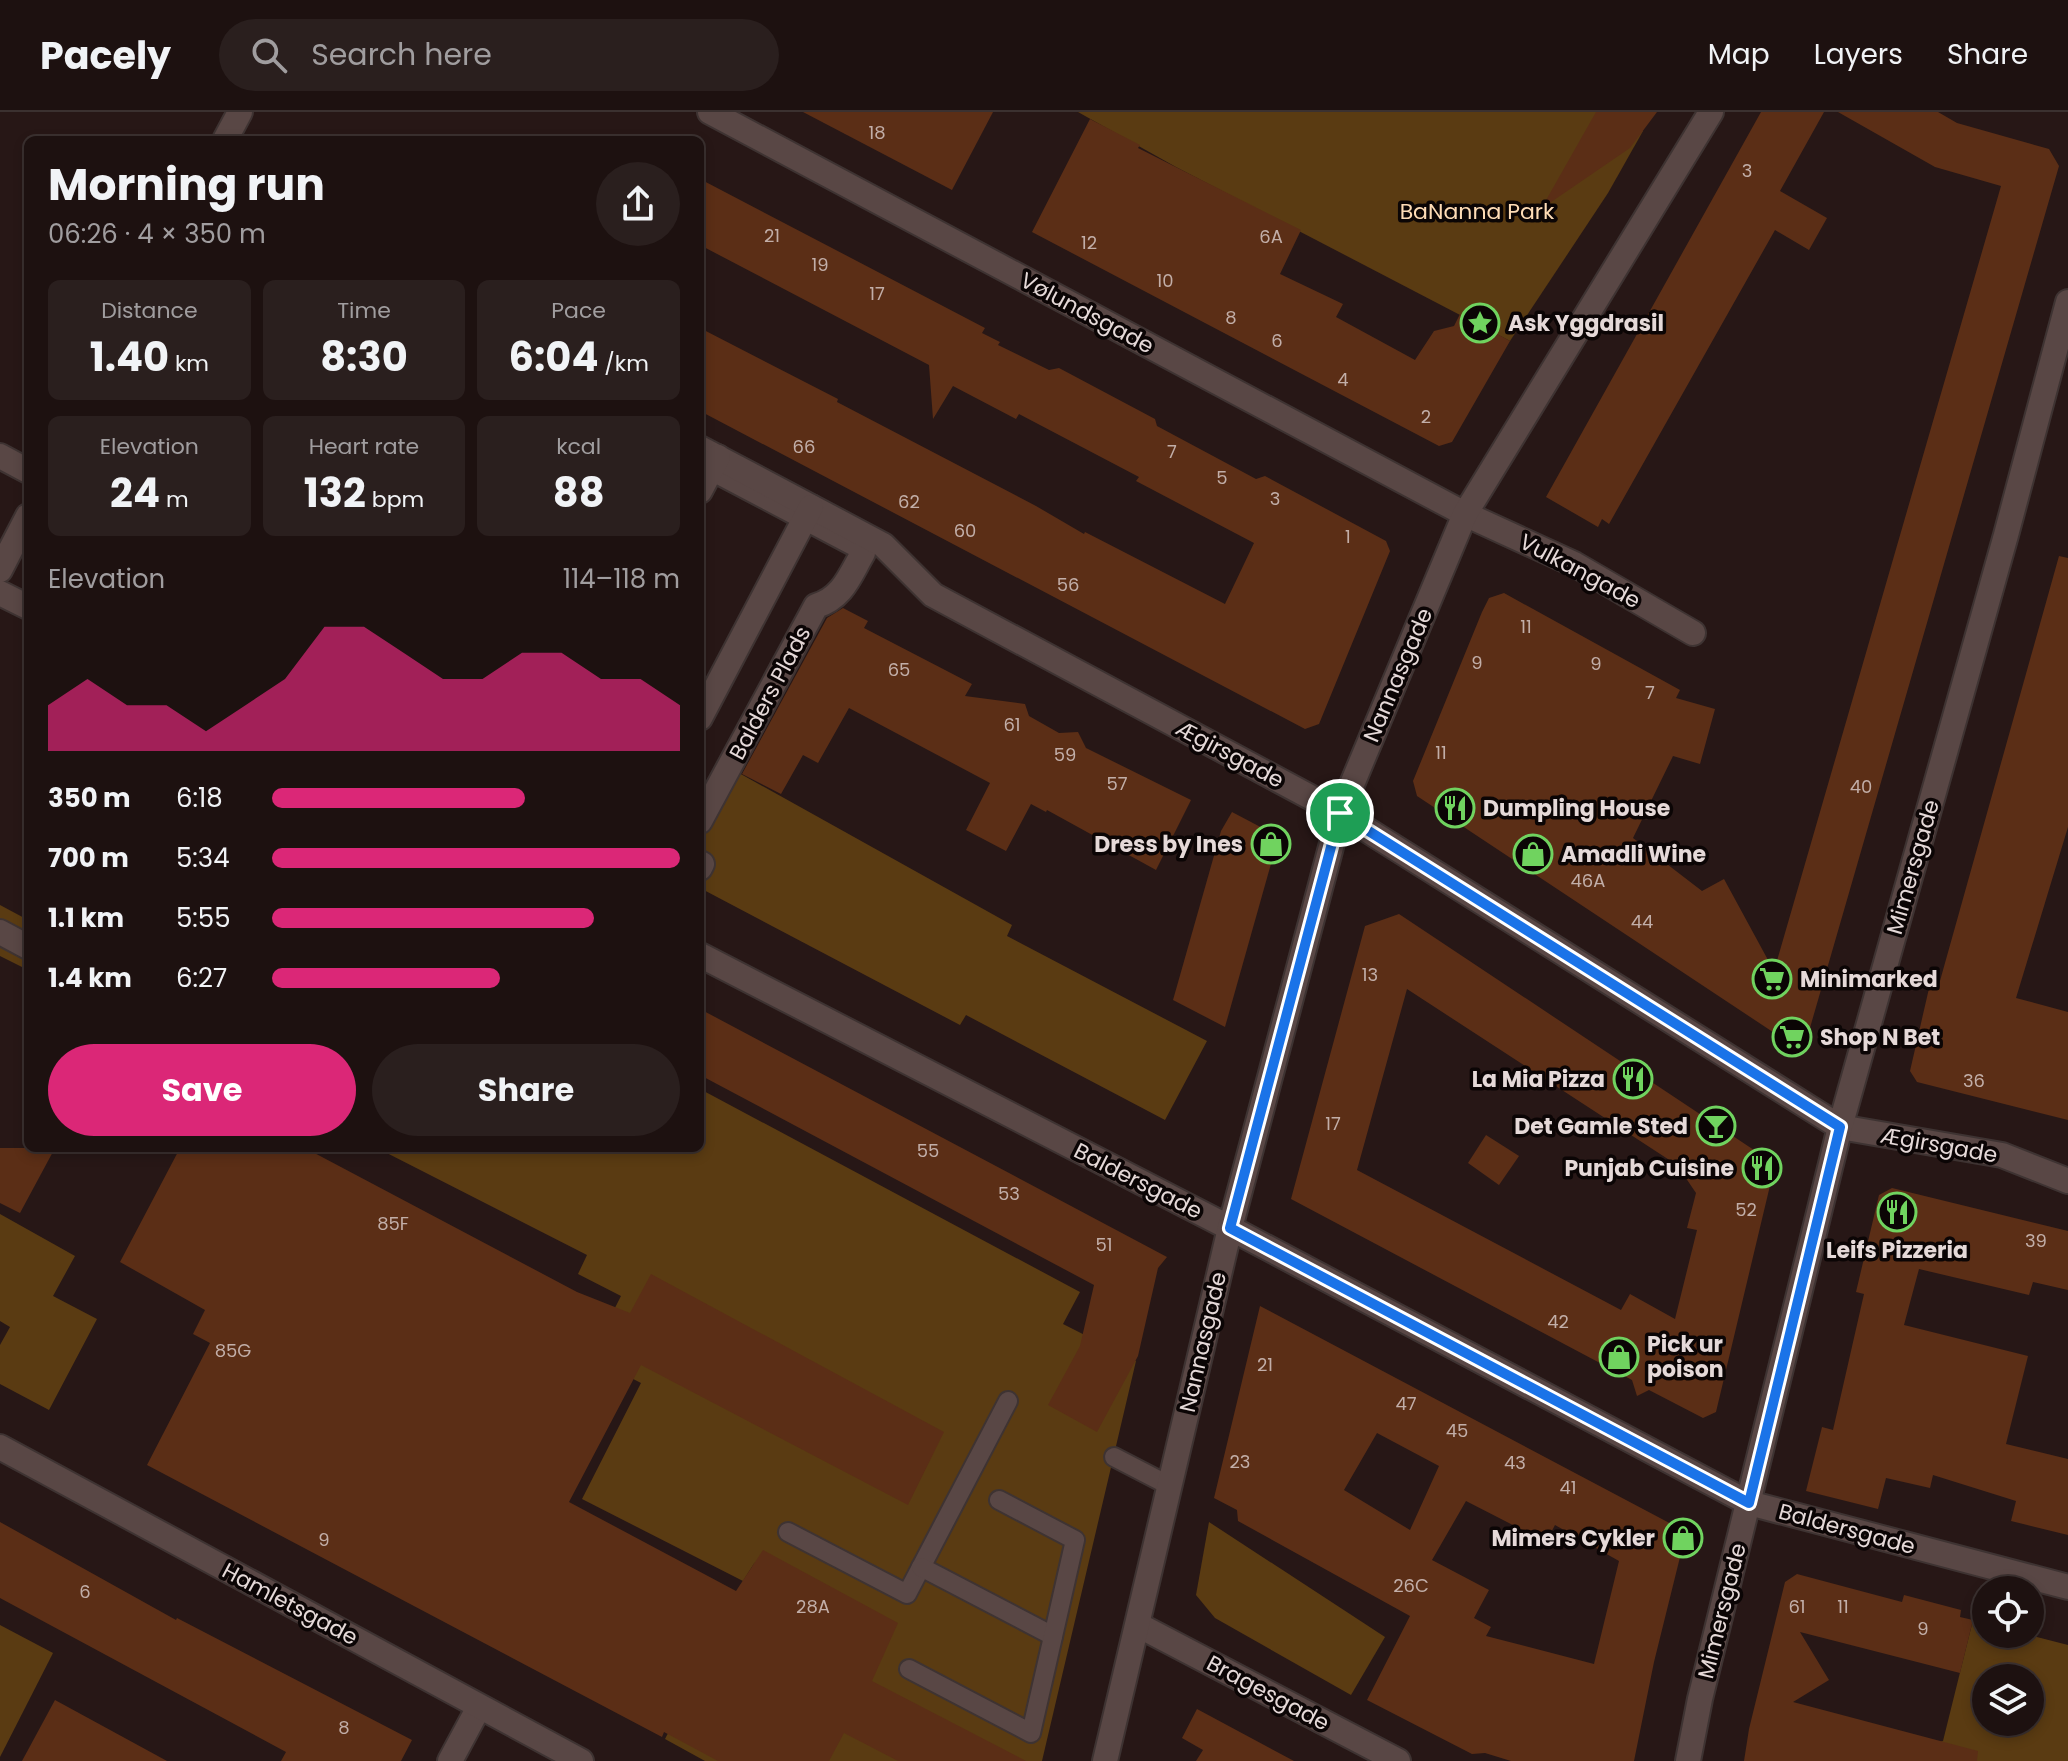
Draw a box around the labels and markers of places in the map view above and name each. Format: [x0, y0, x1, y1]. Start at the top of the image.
place icon: Ask Yggdrasil [1459, 302, 1501, 344]
place label: Ask Yggdrasil [1508, 308, 1664, 339]
pin [1306, 779, 1374, 847]
restaurant icon: Dumpling House [1434, 787, 1476, 829]
place label: Dumpling House [1483, 793, 1670, 824]
shop icon: Dress by Ines [1250, 823, 1292, 865]
place label: Dress by Ines [1094, 829, 1243, 860]
shop icon: Amadli Wine [1512, 833, 1554, 875]
place label: Amadli Wine [1561, 839, 1706, 870]
supermarket icon: Minimarked [1751, 958, 1793, 1000]
place label: Minimarked [1800, 964, 1938, 995]
supermarket icon: Shop N Bet [1771, 1016, 1813, 1058]
place label: Shop N Bet [1820, 1022, 1940, 1053]
restaurant icon: La Mia Pizza [1612, 1058, 1654, 1100]
place label: La Mia Pizza [1472, 1064, 1605, 1095]
bar icon: Det Gamle Sted [1695, 1105, 1737, 1147]
place label: Det Gamle Sted [1514, 1111, 1688, 1142]
restaurant icon: Punjab Cuisine [1741, 1147, 1783, 1189]
place label: Punjab Cuisine [1564, 1153, 1734, 1184]
restaurant icon: Leifs Pizzeria [1876, 1191, 1918, 1233]
place label: Leifs Pizzeria [1826, 1235, 1968, 1266]
place label: Pick ur poison [1647, 1329, 1724, 1385]
shop icon: Pick ur poison [1598, 1336, 1640, 1378]
shop icon: Mimers Cykler [1662, 1517, 1704, 1559]
place label: Mimers Cykler [1491, 1523, 1655, 1554]

